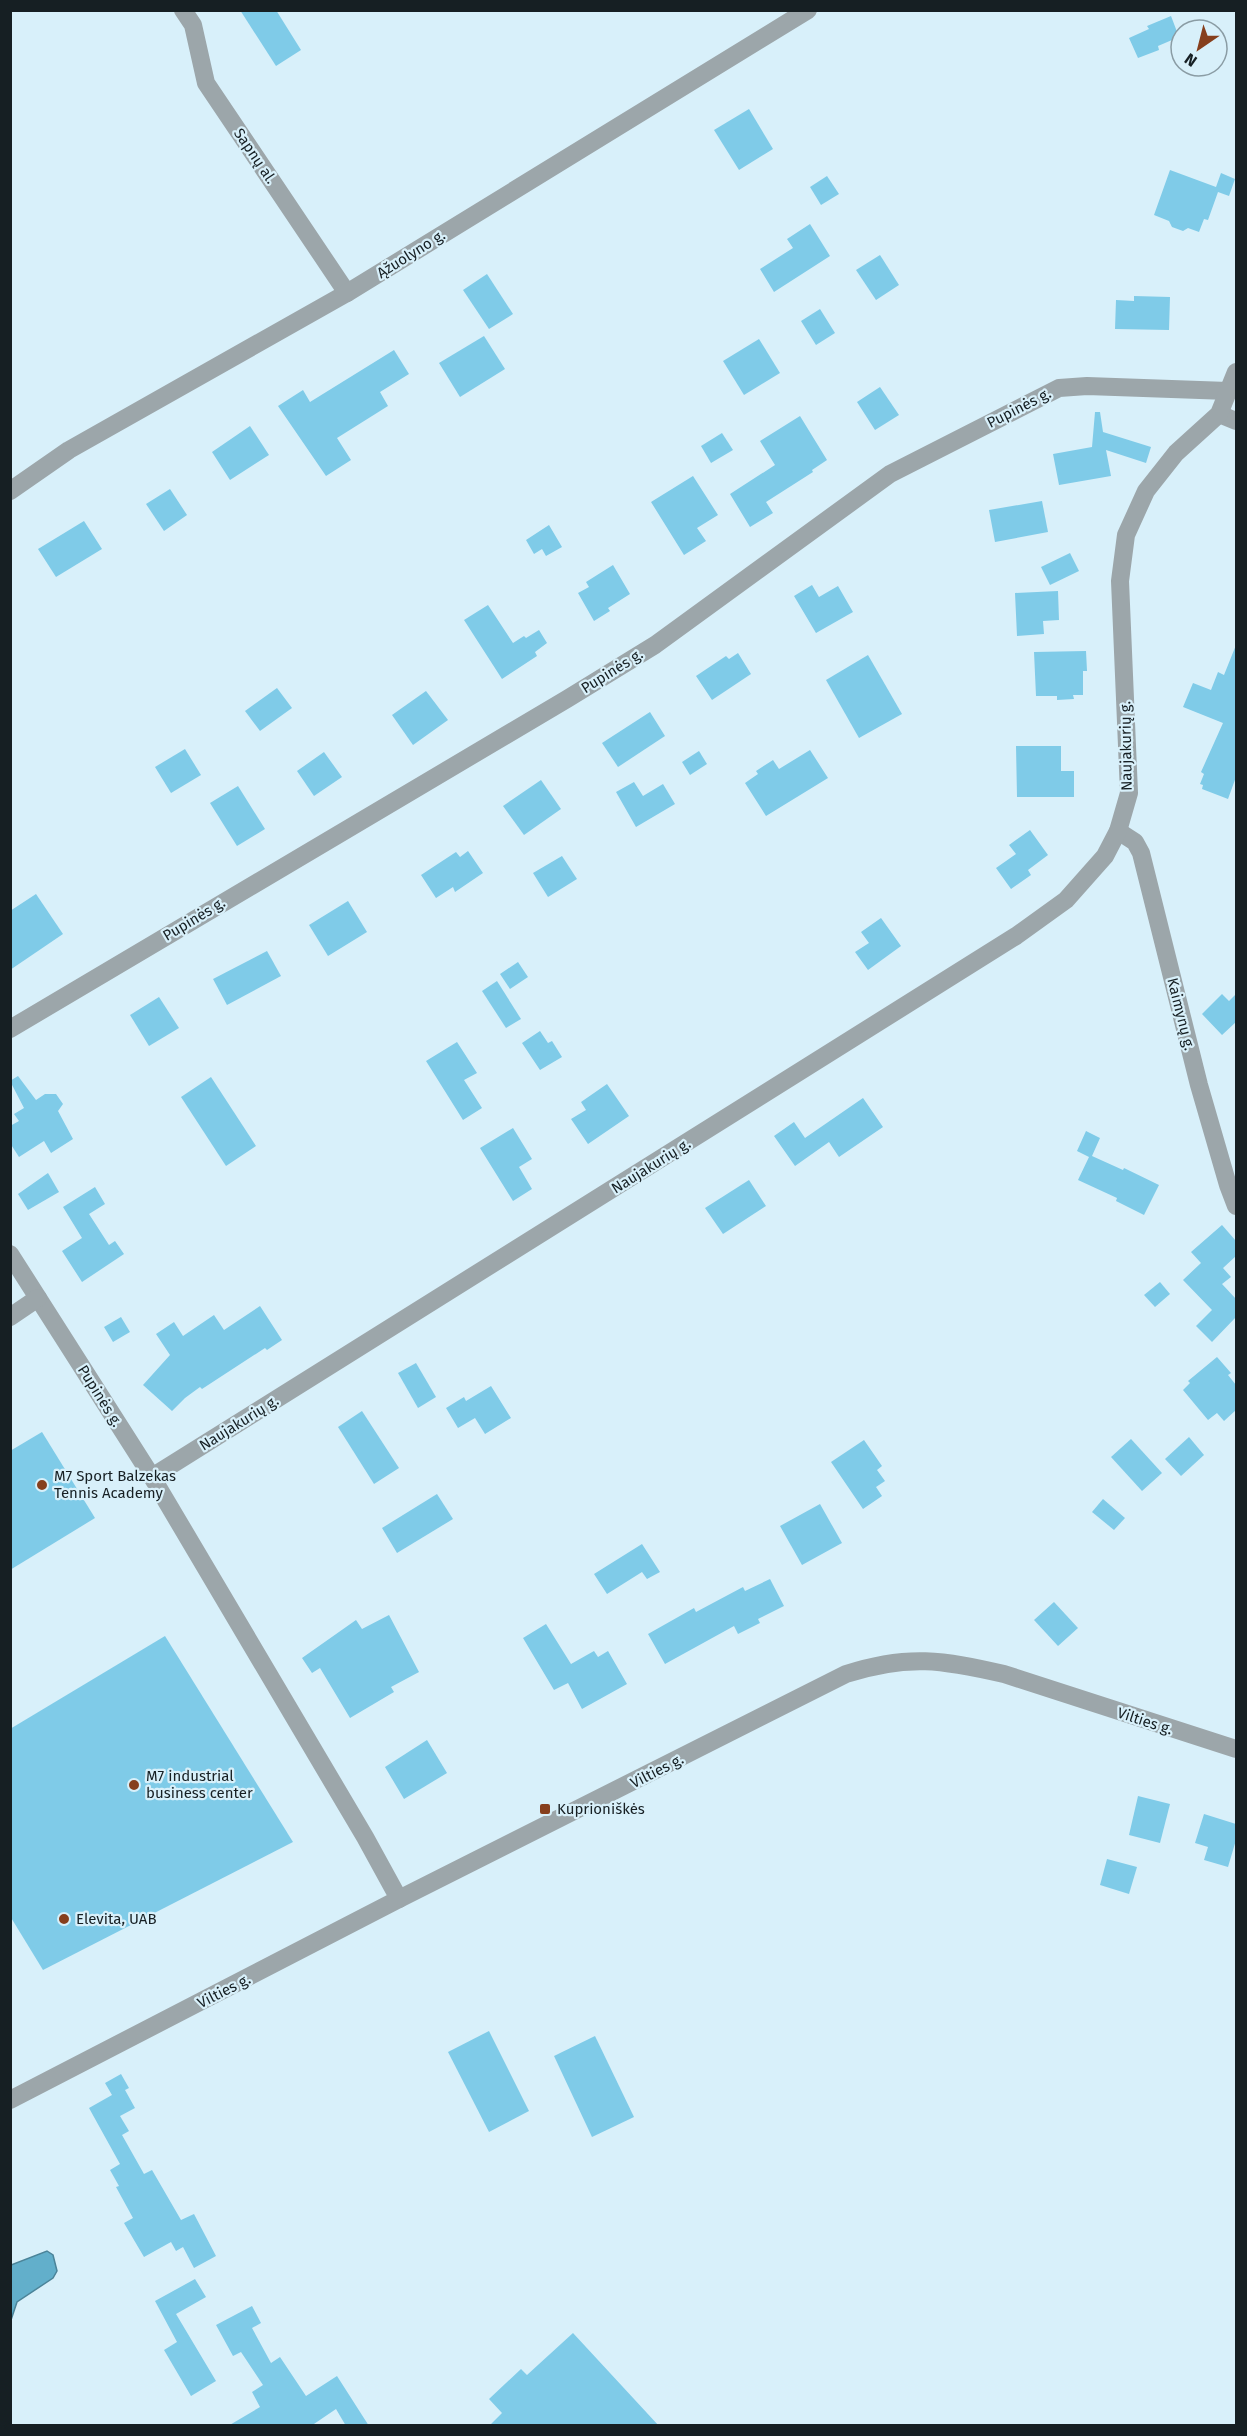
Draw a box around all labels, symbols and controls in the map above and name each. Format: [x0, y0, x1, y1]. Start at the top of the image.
north arrow [1169, 18, 1229, 78]
text: N [1181, 49, 1200, 71]
street label: Sapnų al. [230, 125, 280, 187]
street label: Ąžuolyno g. [374, 226, 448, 282]
street label: Pupinės g. [984, 384, 1054, 432]
street label: Pupinės g. [578, 645, 646, 697]
street label: Naujakurių g. [1116, 701, 1136, 791]
street label: Pupinės g. [160, 893, 228, 945]
street label: Kaimynų g. [1163, 976, 1199, 1052]
street label: Naujakurių g. [608, 1135, 694, 1197]
street label: Pupinės g. [74, 1362, 126, 1430]
street label: Naujakurių g. [196, 1392, 282, 1454]
place label: M7 Sport Balzekas Tennis Academy [54, 1467, 176, 1502]
marker: M7 Sport Balzekas Tennis Academy [35, 1478, 49, 1492]
street label: Vilties g. [1115, 1704, 1175, 1738]
street label: Vilties g. [627, 1750, 687, 1792]
place label: M7 industrial business center [146, 1767, 253, 1802]
marker: M7 industrial business center [127, 1778, 141, 1792]
place label: Kuprioniškės [557, 1800, 645, 1818]
marker: Kuprioniškės [538, 1802, 552, 1816]
place label: Elevita, UAB [76, 1910, 157, 1928]
marker: Elevita, UAB [57, 1912, 71, 1926]
street label: Vilties g. [194, 1970, 254, 2012]

